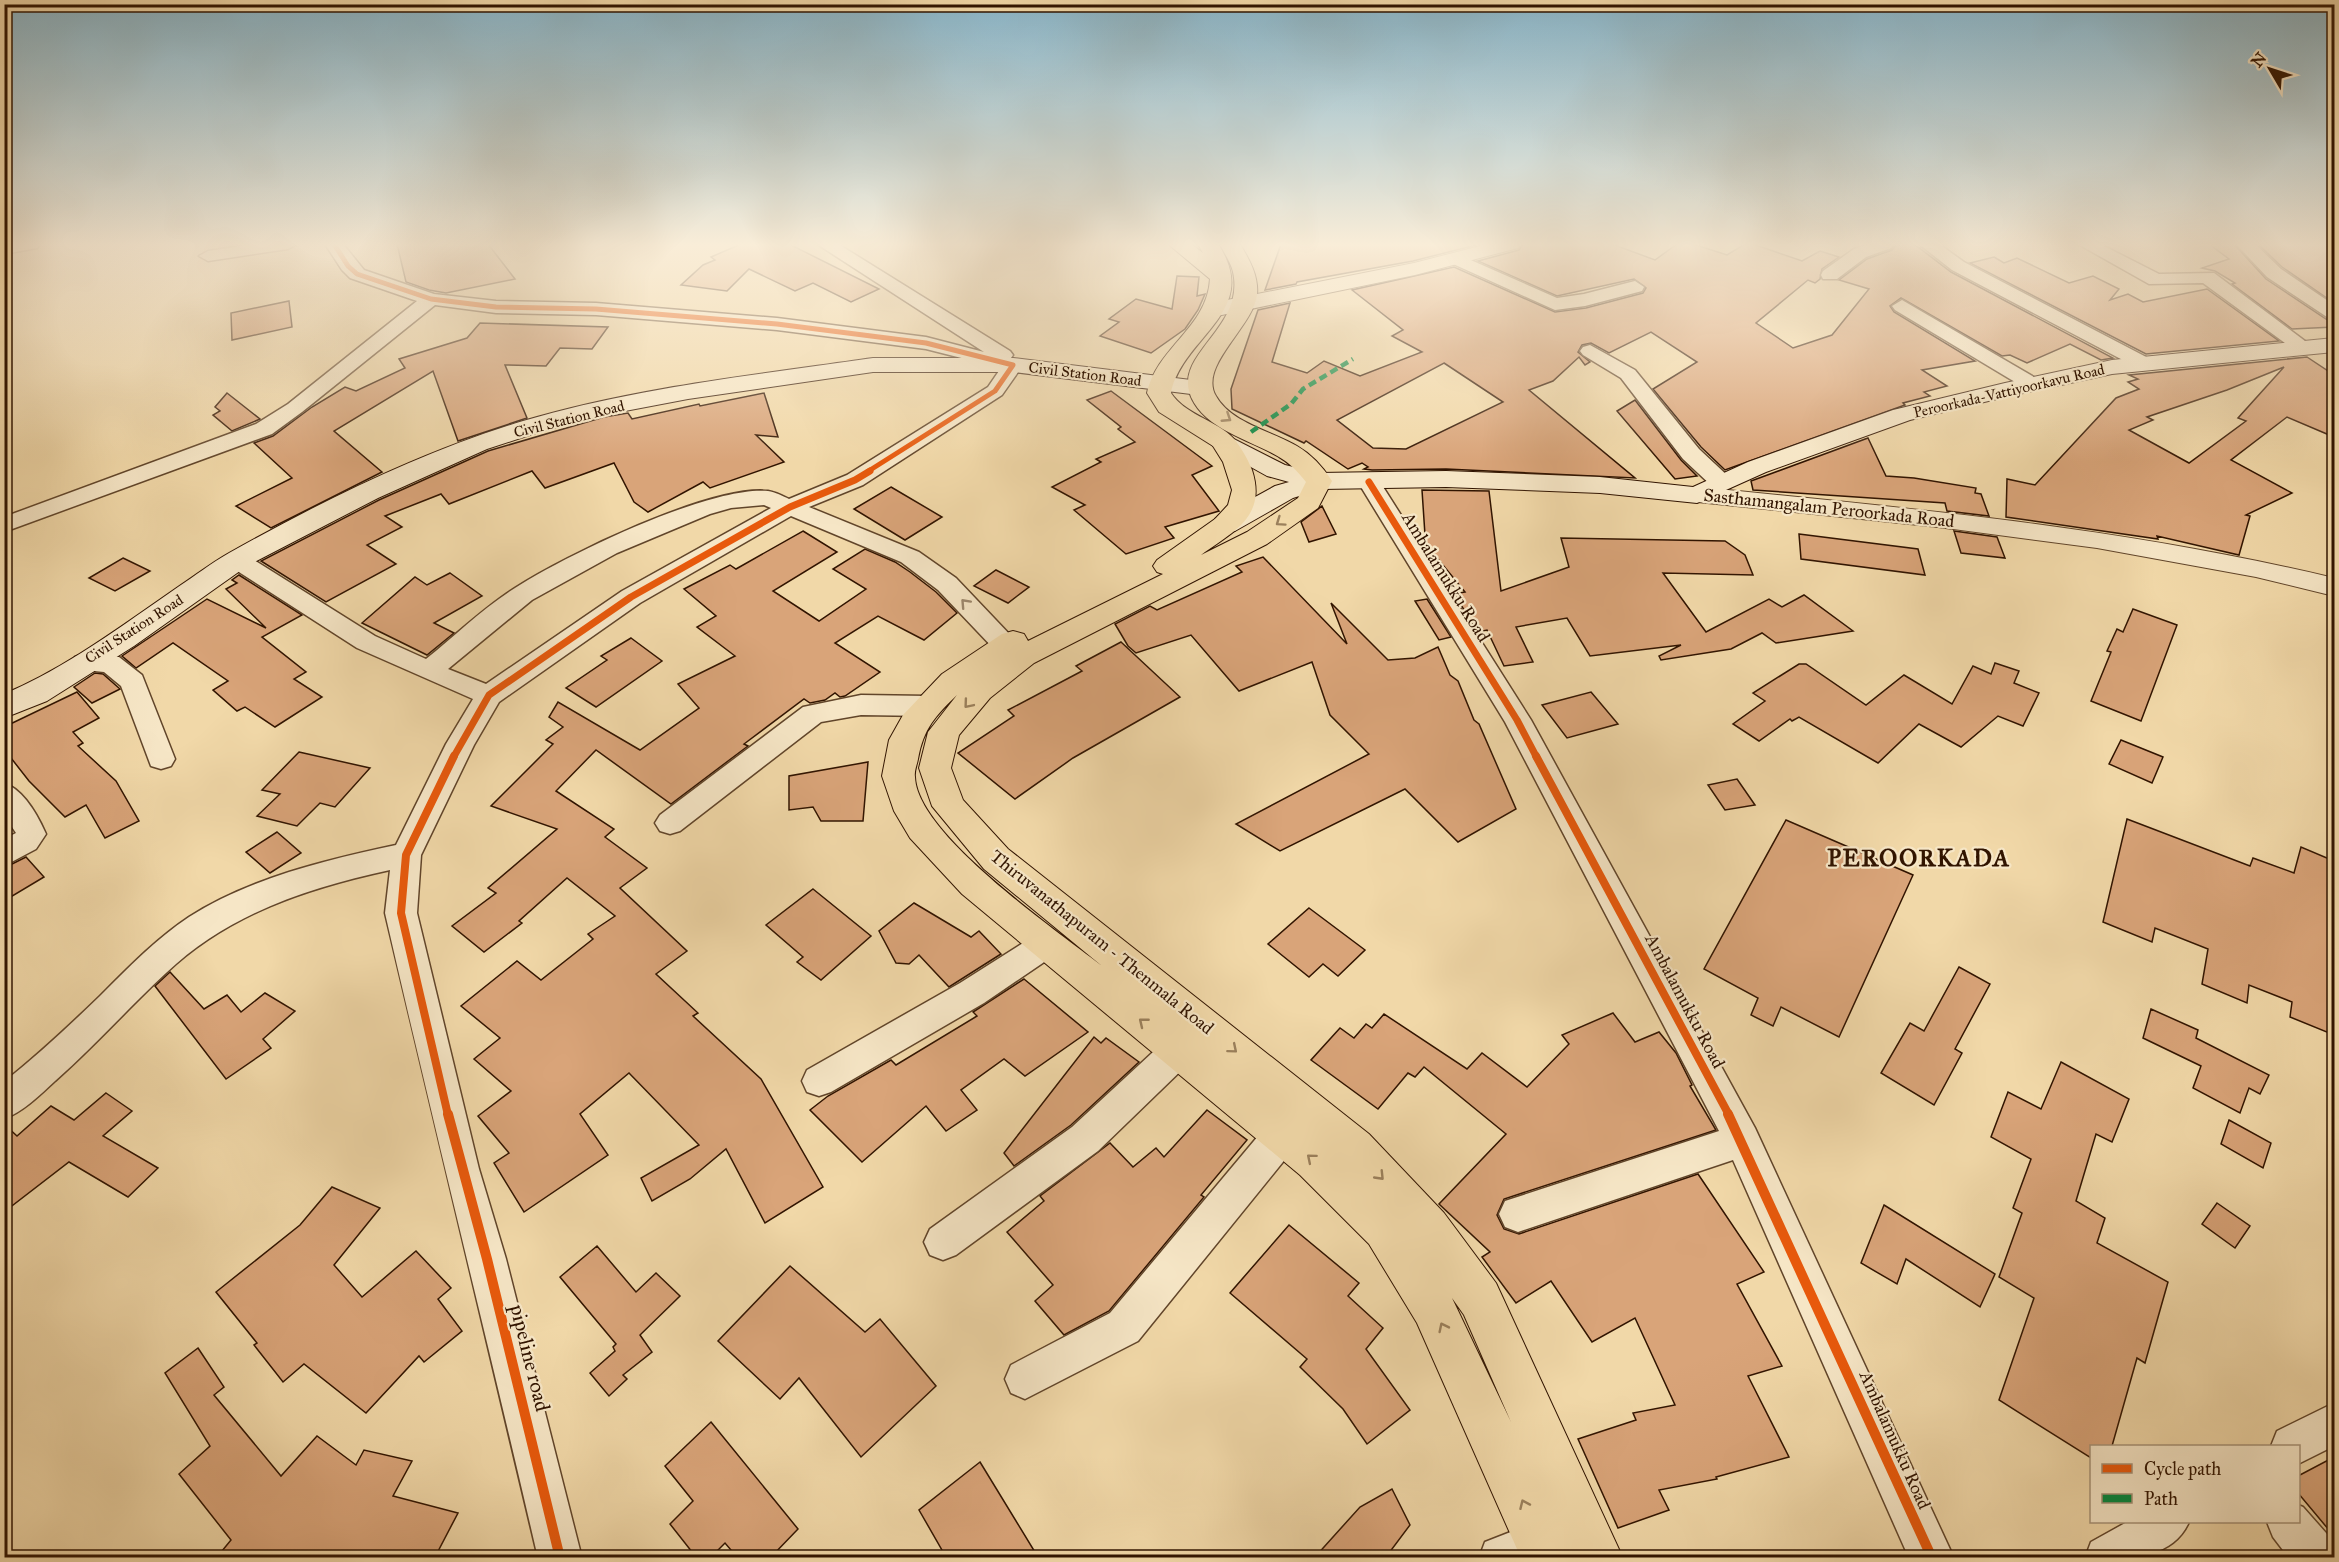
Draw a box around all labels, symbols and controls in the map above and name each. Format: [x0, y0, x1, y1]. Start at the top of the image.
north arrow [2240, 39, 2300, 99]
text: N [2247, 48, 2271, 71]
street label: Civil Station Road [1028, 358, 1143, 390]
street label: Peroorkada-Vattiyoorkavu Road [1912, 360, 2107, 422]
street label: Civil Station Road [512, 396, 627, 441]
one-way arrow [1220, 411, 1231, 422]
street label: Sasthamangalam Peroorkada Road [1702, 484, 1956, 533]
street label: Ambalamukku Road [1397, 507, 1495, 646]
one-way arrow [1276, 515, 1287, 526]
street label: Civil Station Road [82, 590, 187, 667]
one-way arrow [961, 599, 972, 609]
one-way arrow [964, 697, 975, 708]
district label: PEROORKADA [1827, 843, 2011, 873]
street label: Thiruvanathapuram - Thenmala Road [986, 845, 1218, 1039]
street label: Ambalamukku Road [1640, 929, 1730, 1072]
one-way arrow [1139, 1018, 1150, 1029]
one-way arrow [1226, 1042, 1237, 1053]
one-way arrow [1307, 1155, 1318, 1166]
one-way arrow [1373, 1169, 1384, 1180]
street label: pipeline road [504, 1301, 556, 1415]
one-way arrow [1438, 1322, 1450, 1333]
street label: Ambalamukku Road [1854, 1367, 1935, 1513]
legend [2090, 1445, 2300, 1523]
text: Cycle path [2144, 1458, 2221, 1480]
text: Path [2144, 1488, 2178, 1510]
one-way arrow [1519, 1499, 1531, 1510]

